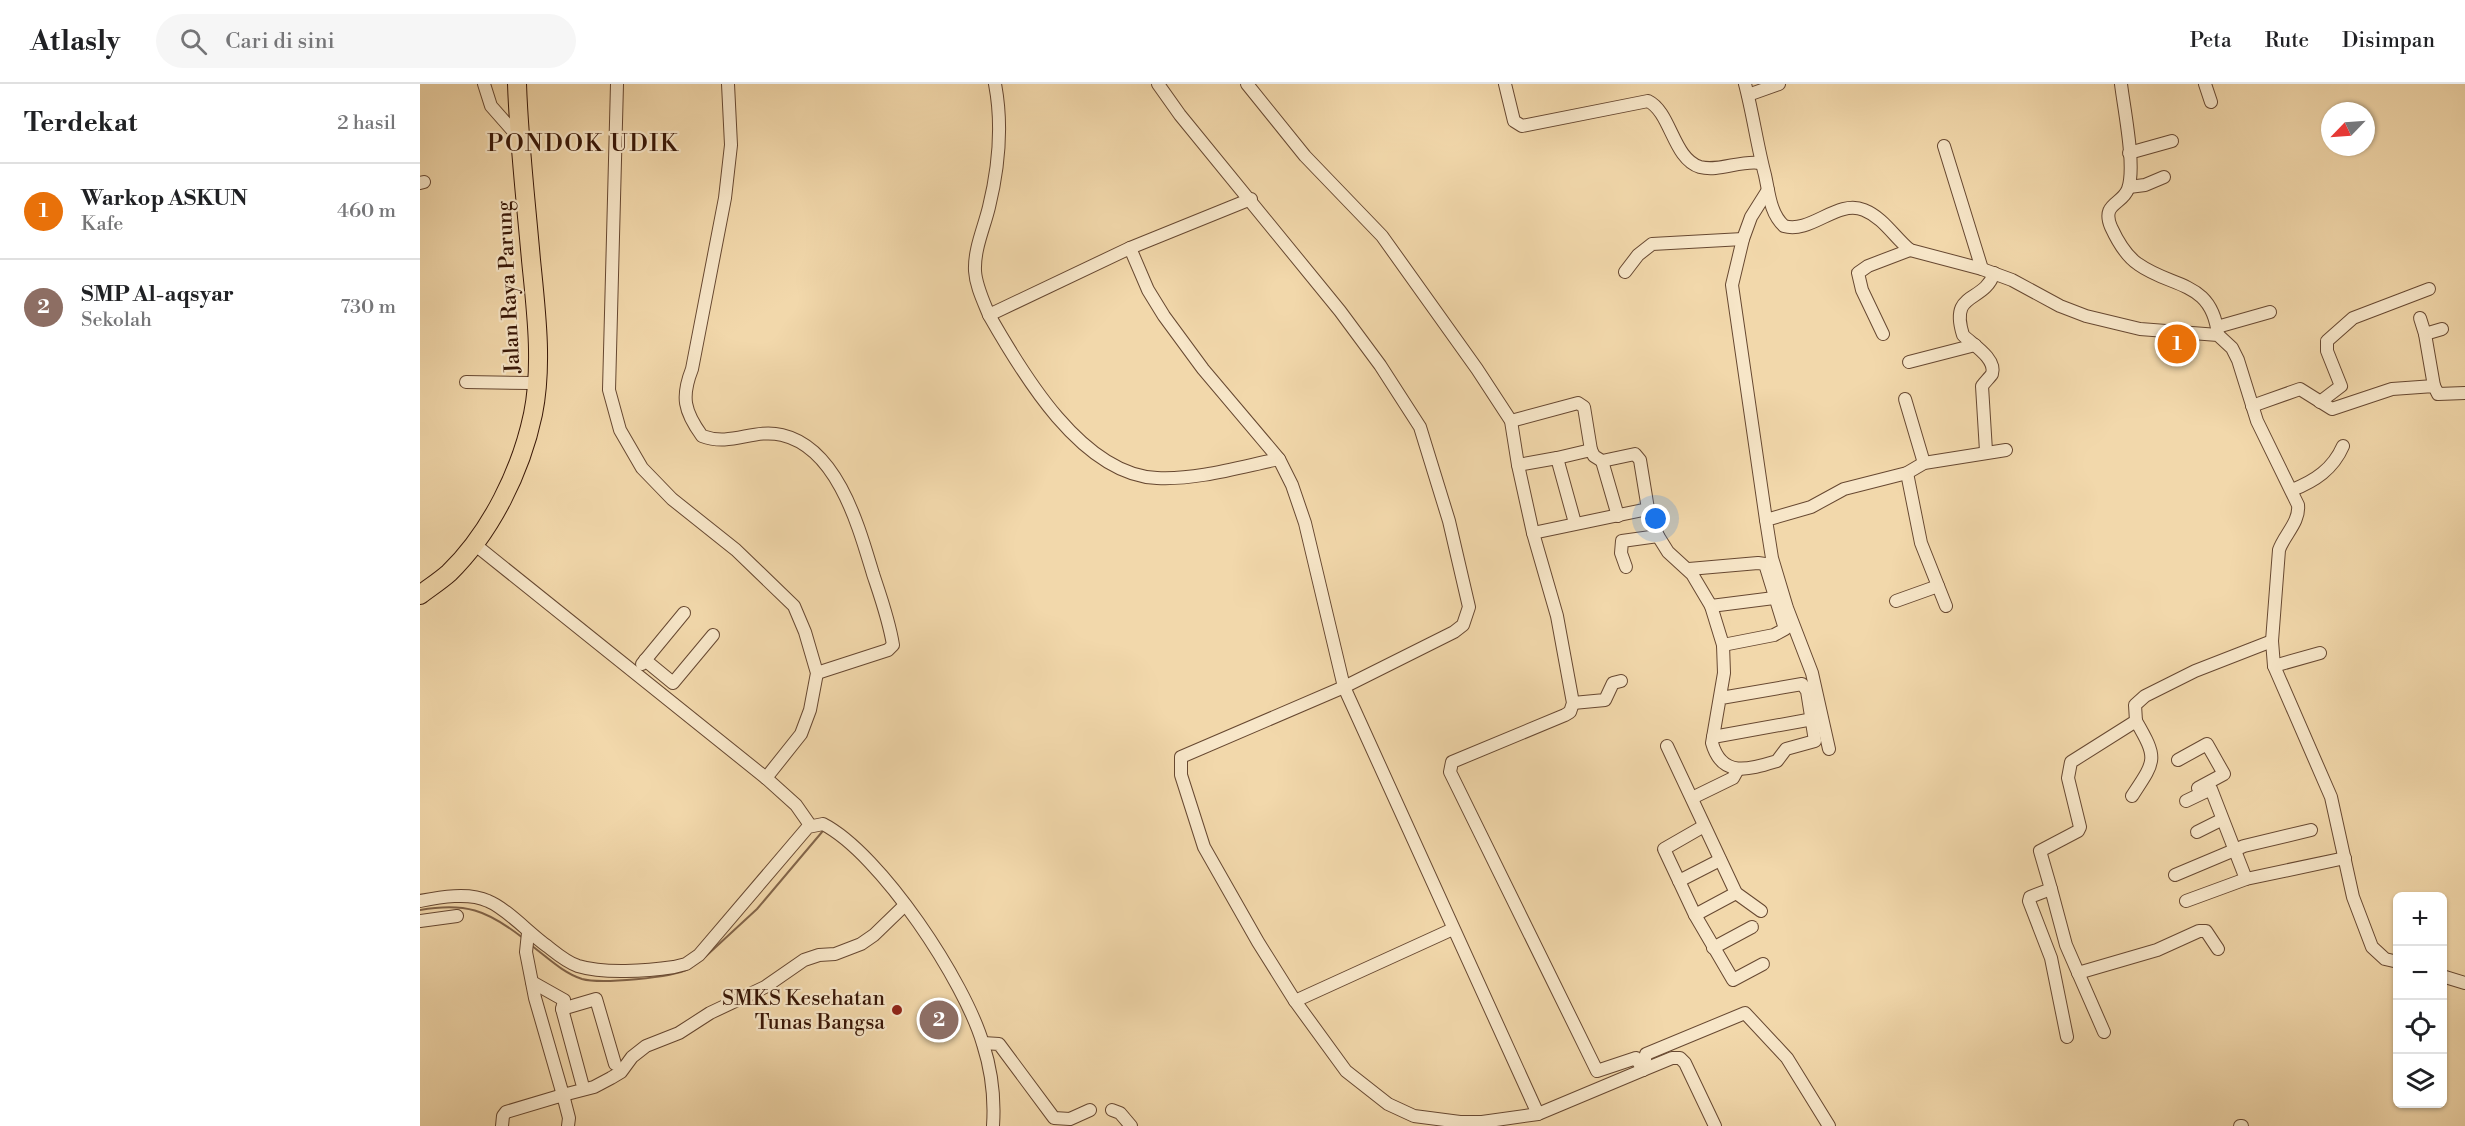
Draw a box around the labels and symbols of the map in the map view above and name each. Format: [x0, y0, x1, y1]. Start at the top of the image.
north arrow [2321, 102, 2375, 156]
district label: PONDOK UDIK [487, 129, 679, 159]
street label: Jalan Raya Parung [491, 200, 527, 375]
pin: 1 [2158, 322, 2196, 366]
your location [1641, 504, 1670, 533]
place label: SMKS Kesehatan Tunas Bangsa [722, 986, 885, 1036]
pin: 2 [920, 998, 958, 1042]
marker: SMKS Kesehatan Tunas Bangsa [890, 1003, 904, 1017]

